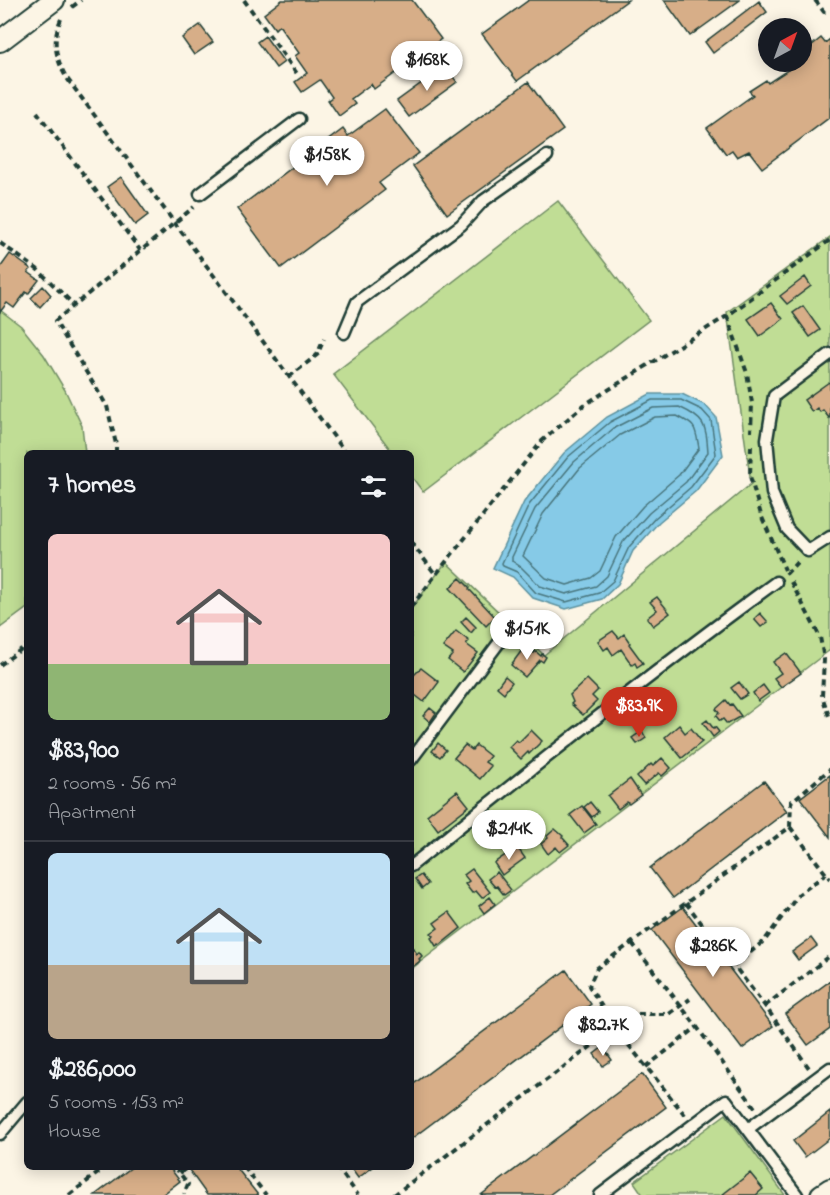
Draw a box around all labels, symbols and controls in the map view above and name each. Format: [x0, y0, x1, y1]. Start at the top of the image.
north arrow [758, 18, 812, 72]
map controls [758, 18, 812, 72]
pin: $168K [385, 41, 469, 92]
text: $168K [405, 46, 449, 75]
pin: $158K [285, 136, 369, 187]
text: $158K [303, 141, 351, 170]
text: 7 homes [48, 467, 136, 505]
icon: filters [357, 470, 390, 503]
icon: home [165, 573, 273, 681]
pin: $151K [485, 610, 569, 661]
text: $151K [504, 615, 550, 644]
pin: $83.9K [590, 687, 688, 738]
text: $83.9K [615, 692, 663, 721]
text: $83,900 [48, 732, 119, 770]
text: 2 rooms · 56 m² [48, 770, 177, 799]
text: Apartment [48, 799, 136, 828]
pin: $214K [467, 810, 551, 861]
text: $214K [486, 815, 532, 844]
icon: home [165, 892, 273, 1000]
pin: $286K [671, 927, 755, 978]
text: $286K [689, 932, 737, 961]
pin: $82.7K [554, 1006, 652, 1057]
text: $82.7K [577, 1011, 629, 1040]
text: $286,000 [48, 1051, 136, 1089]
text: 5 rooms · 153 m² [48, 1089, 184, 1118]
text: House [48, 1118, 101, 1147]

